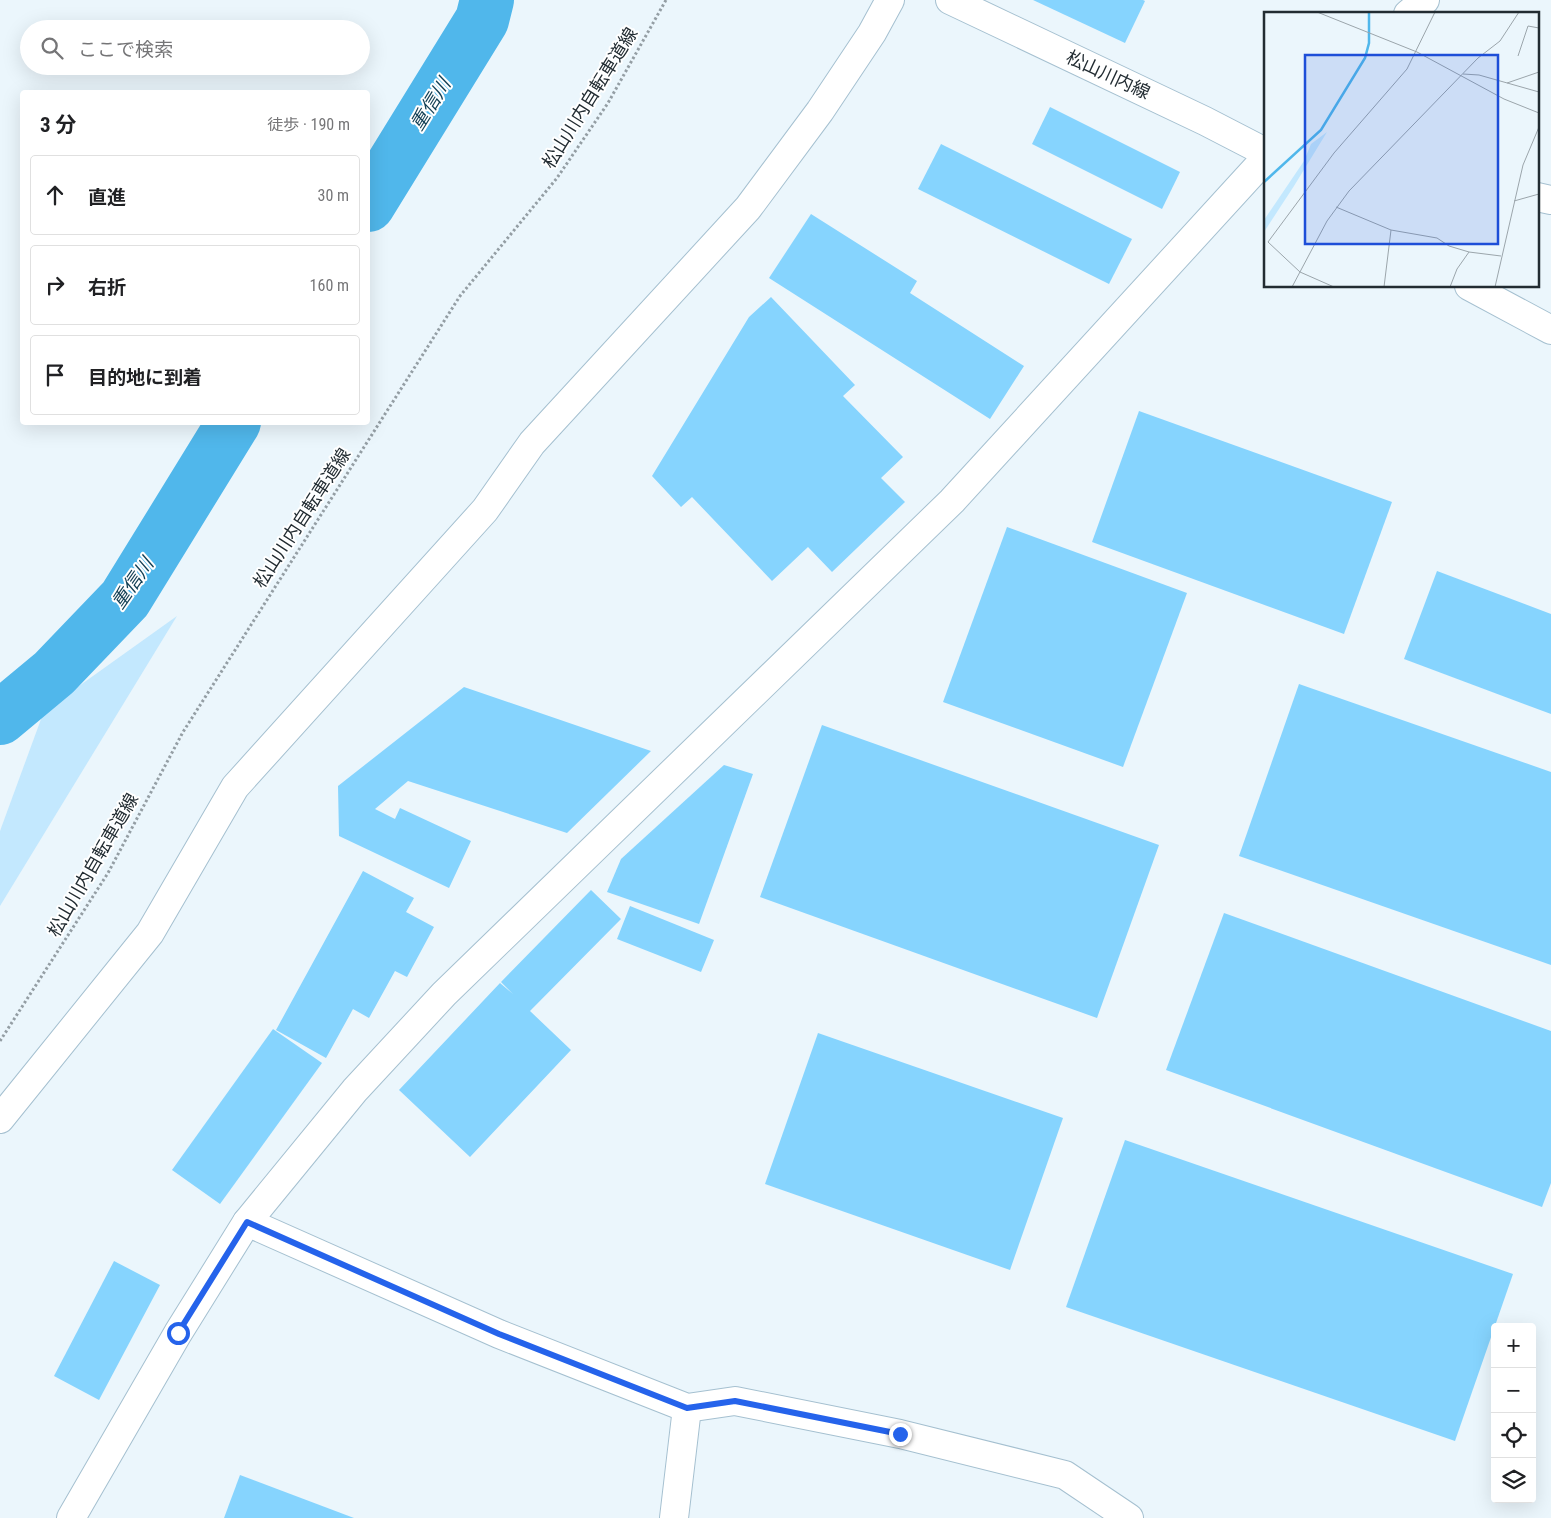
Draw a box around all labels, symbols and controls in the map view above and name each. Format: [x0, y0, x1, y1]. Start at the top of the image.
inset map [1264, 12, 1538, 288]
search box [20, 20, 370, 75]
street label: 松山川内自転車道線 [538, 23, 641, 172]
icon: search [38, 34, 66, 62]
text: ここで検索 [78, 38, 173, 61]
street label: 松山川内線 [1063, 46, 1153, 103]
water label: 重信川 [406, 72, 456, 135]
text: 3 分 [40, 113, 76, 137]
text: 徒歩 · 190 m [267, 115, 350, 134]
icon: ahead [41, 181, 69, 209]
text: 直進 [88, 186, 126, 209]
text: 30 m [317, 186, 349, 205]
icon: right [41, 271, 69, 299]
text: 右折 [88, 276, 126, 299]
text: 160 m [310, 276, 349, 295]
icon: arrive [41, 361, 69, 389]
text: 目的地に到着 [88, 366, 202, 389]
street label: 松山川内自転車道線 [249, 444, 355, 591]
water label: 重信川 [107, 552, 159, 613]
street label: 松山川内自転車道線 [43, 789, 142, 940]
route start [167, 1322, 190, 1345]
map controls [1491, 1323, 1536, 1503]
button: + [1491, 1323, 1536, 1368]
button: − [1491, 1368, 1536, 1413]
button: locate [1491, 1413, 1536, 1458]
route end [889, 1423, 912, 1446]
button: layers [1491, 1458, 1536, 1503]

